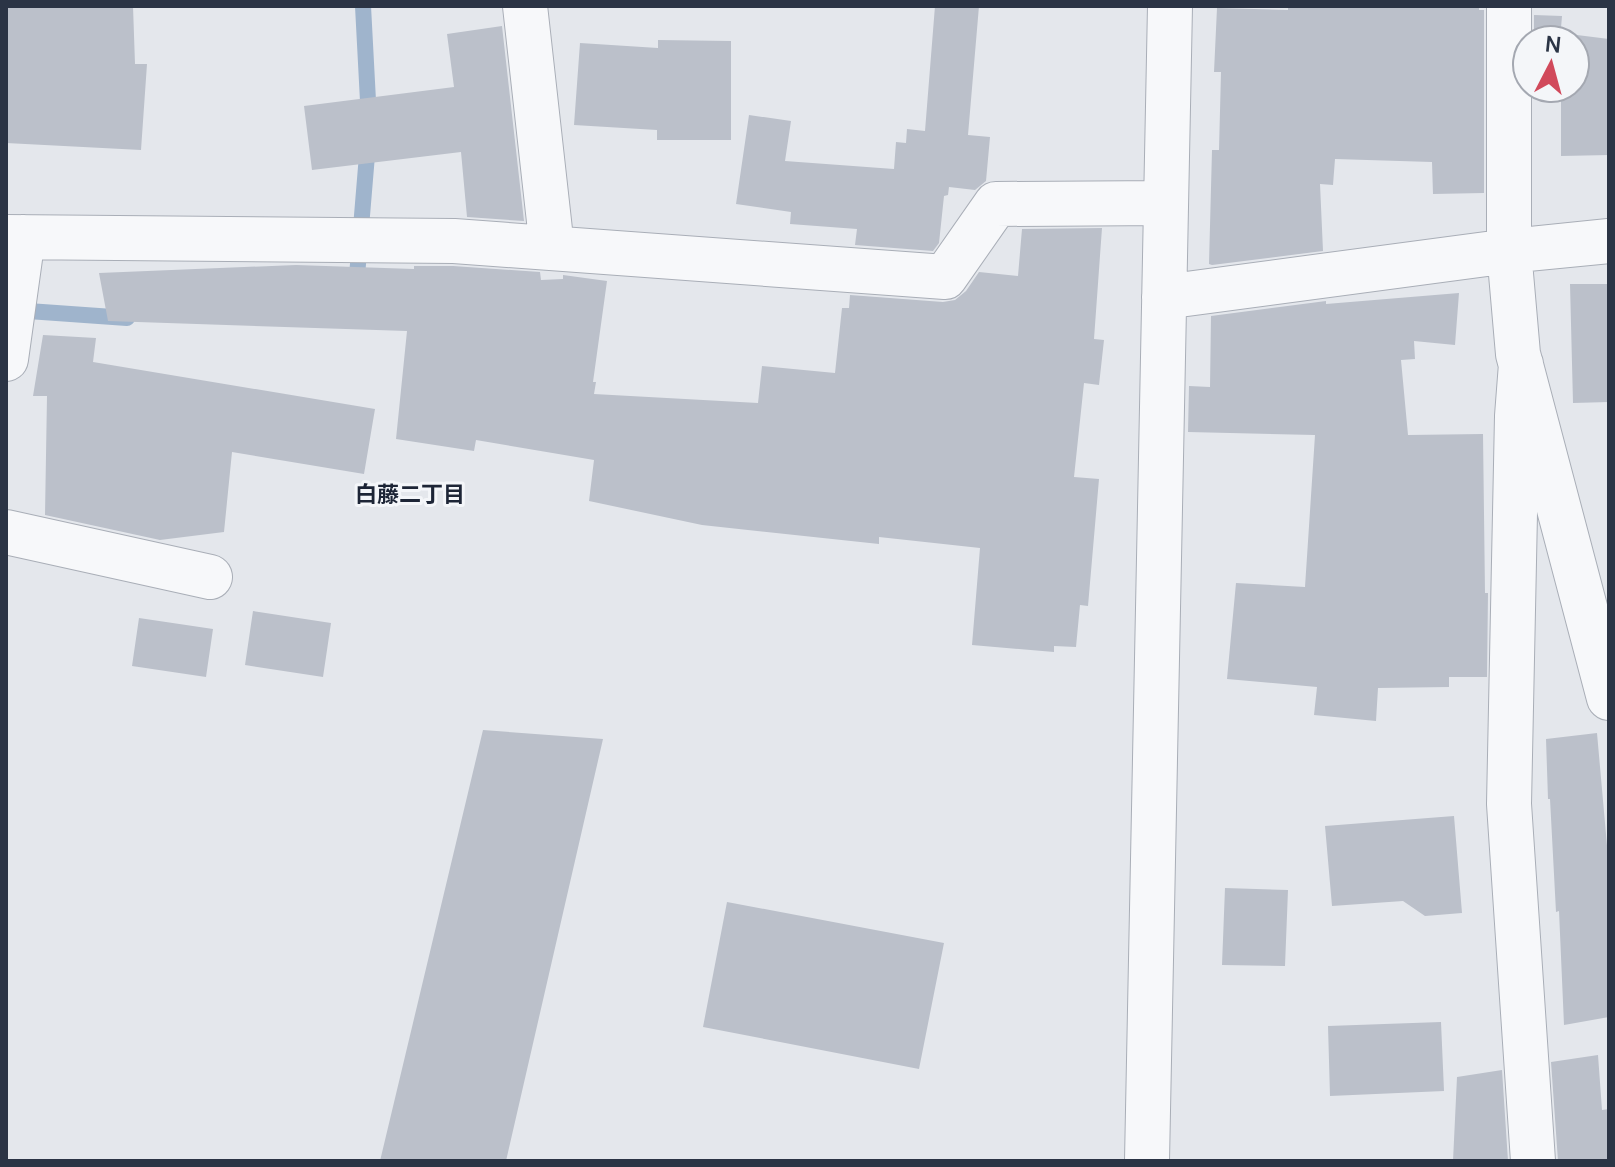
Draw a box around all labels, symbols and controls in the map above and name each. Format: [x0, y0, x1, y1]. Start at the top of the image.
north arrow [1511, 24, 1591, 104]
text: N [1544, 28, 1563, 60]
district label: 白藤二丁目 [355, 479, 465, 509]

